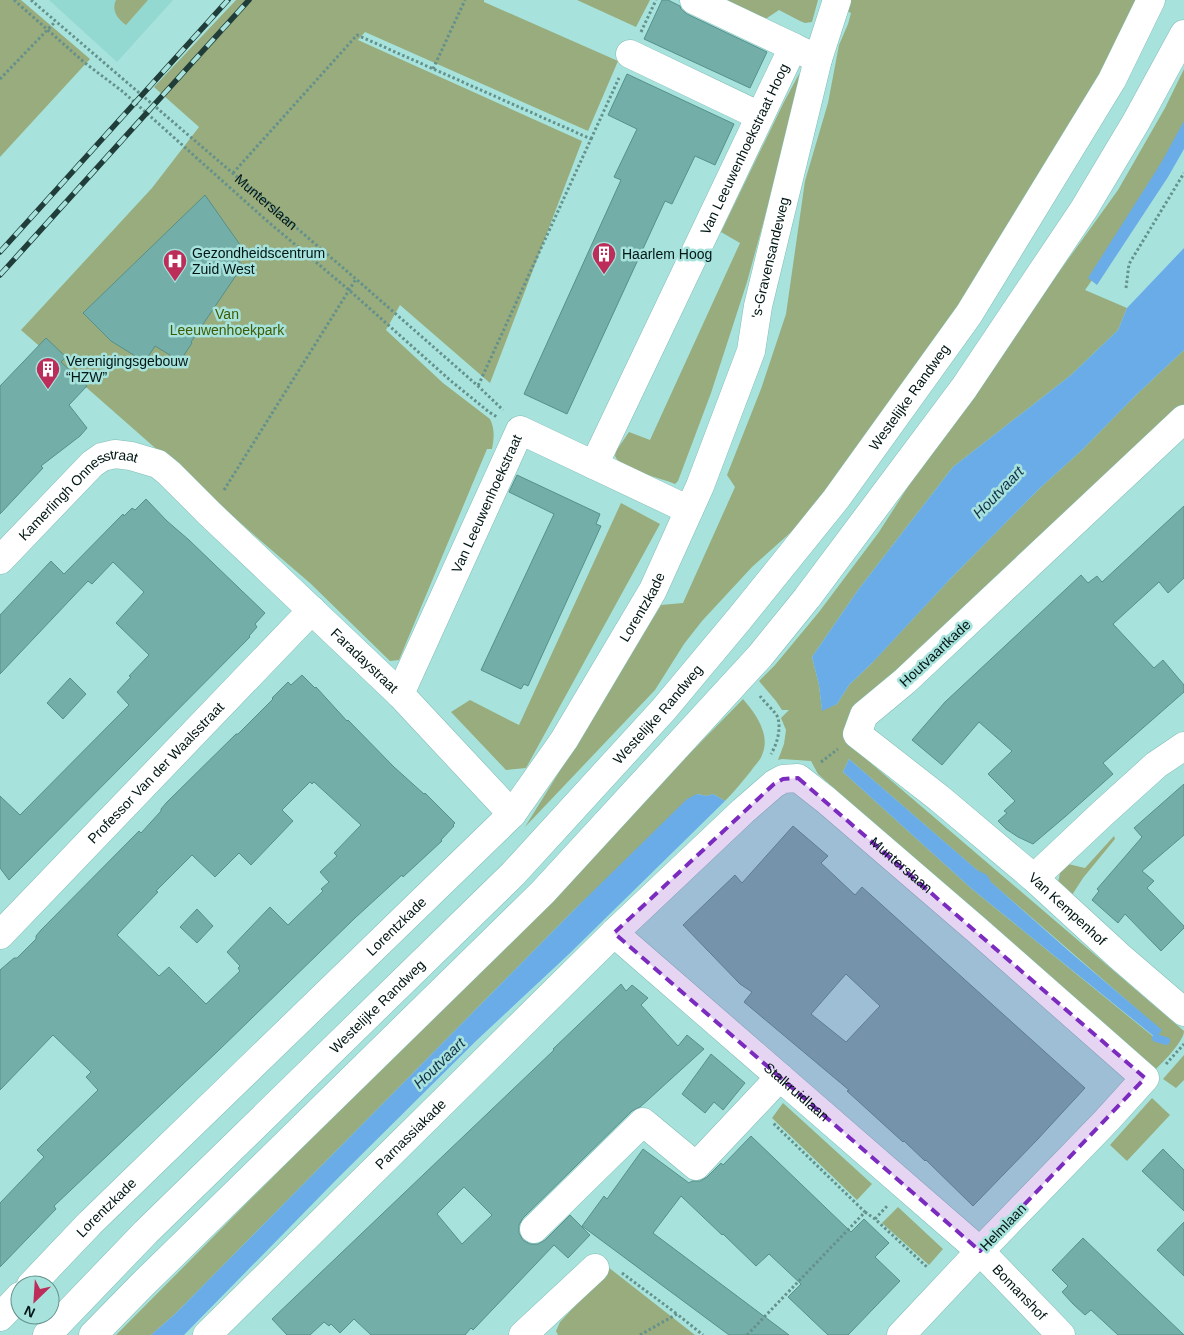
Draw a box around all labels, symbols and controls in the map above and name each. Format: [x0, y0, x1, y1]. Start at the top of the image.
street label: Van Leeuwenhoekstraat Hoog [697, 61, 792, 237]
street label: Munterslaan [232, 171, 301, 233]
street label: 's-Gravensandeweg [748, 195, 792, 319]
building icon: Haarlem Hoog [591, 241, 617, 275]
place label: Gezondheidscentrum Zuid West [192, 245, 325, 277]
place label: Haarlem Hoog [622, 246, 712, 262]
hospital icon: Gezondheidscentrum Zuid West [162, 248, 188, 282]
park label: Van Leeuwenhoekpark [170, 306, 285, 338]
street label: Westelijke Randweg [866, 341, 953, 453]
place label: Verenigingsgebouw “HZW” [66, 353, 189, 385]
building icon: Verenigingsgebouw “HZW” [35, 356, 61, 390]
street label: Van Leeuwenhoekstraat [448, 432, 525, 575]
street label: Kamerlingh Onnesstraat [15, 446, 140, 544]
water label: Houtvaart [969, 462, 1027, 521]
street label: Lorentzkade [616, 570, 668, 645]
street label: Houtvaartkade [896, 616, 974, 690]
street label: Faradaystraat [328, 625, 402, 696]
street label: Westelijke Randweg [610, 662, 705, 767]
street label: Professor Van der Waalsstraat [85, 699, 227, 847]
street label: Munterslaan [867, 834, 936, 896]
street label: Van Kempenhof [1026, 869, 1110, 948]
street label: Lorentzkade [363, 894, 430, 959]
street label: Westelijke Randweg [326, 956, 428, 1056]
water label: Houtvaart [410, 1034, 469, 1092]
street label: Stalkruidlaan [761, 1059, 833, 1124]
street label: Parnassiakade [372, 1096, 449, 1172]
street label: Lorentzkade [73, 1175, 140, 1240]
street label: Helmlaan [977, 1200, 1029, 1254]
street label: Bomanshof [989, 1261, 1050, 1323]
north arrow [10, 1275, 60, 1325]
text: N [22, 1302, 37, 1321]

